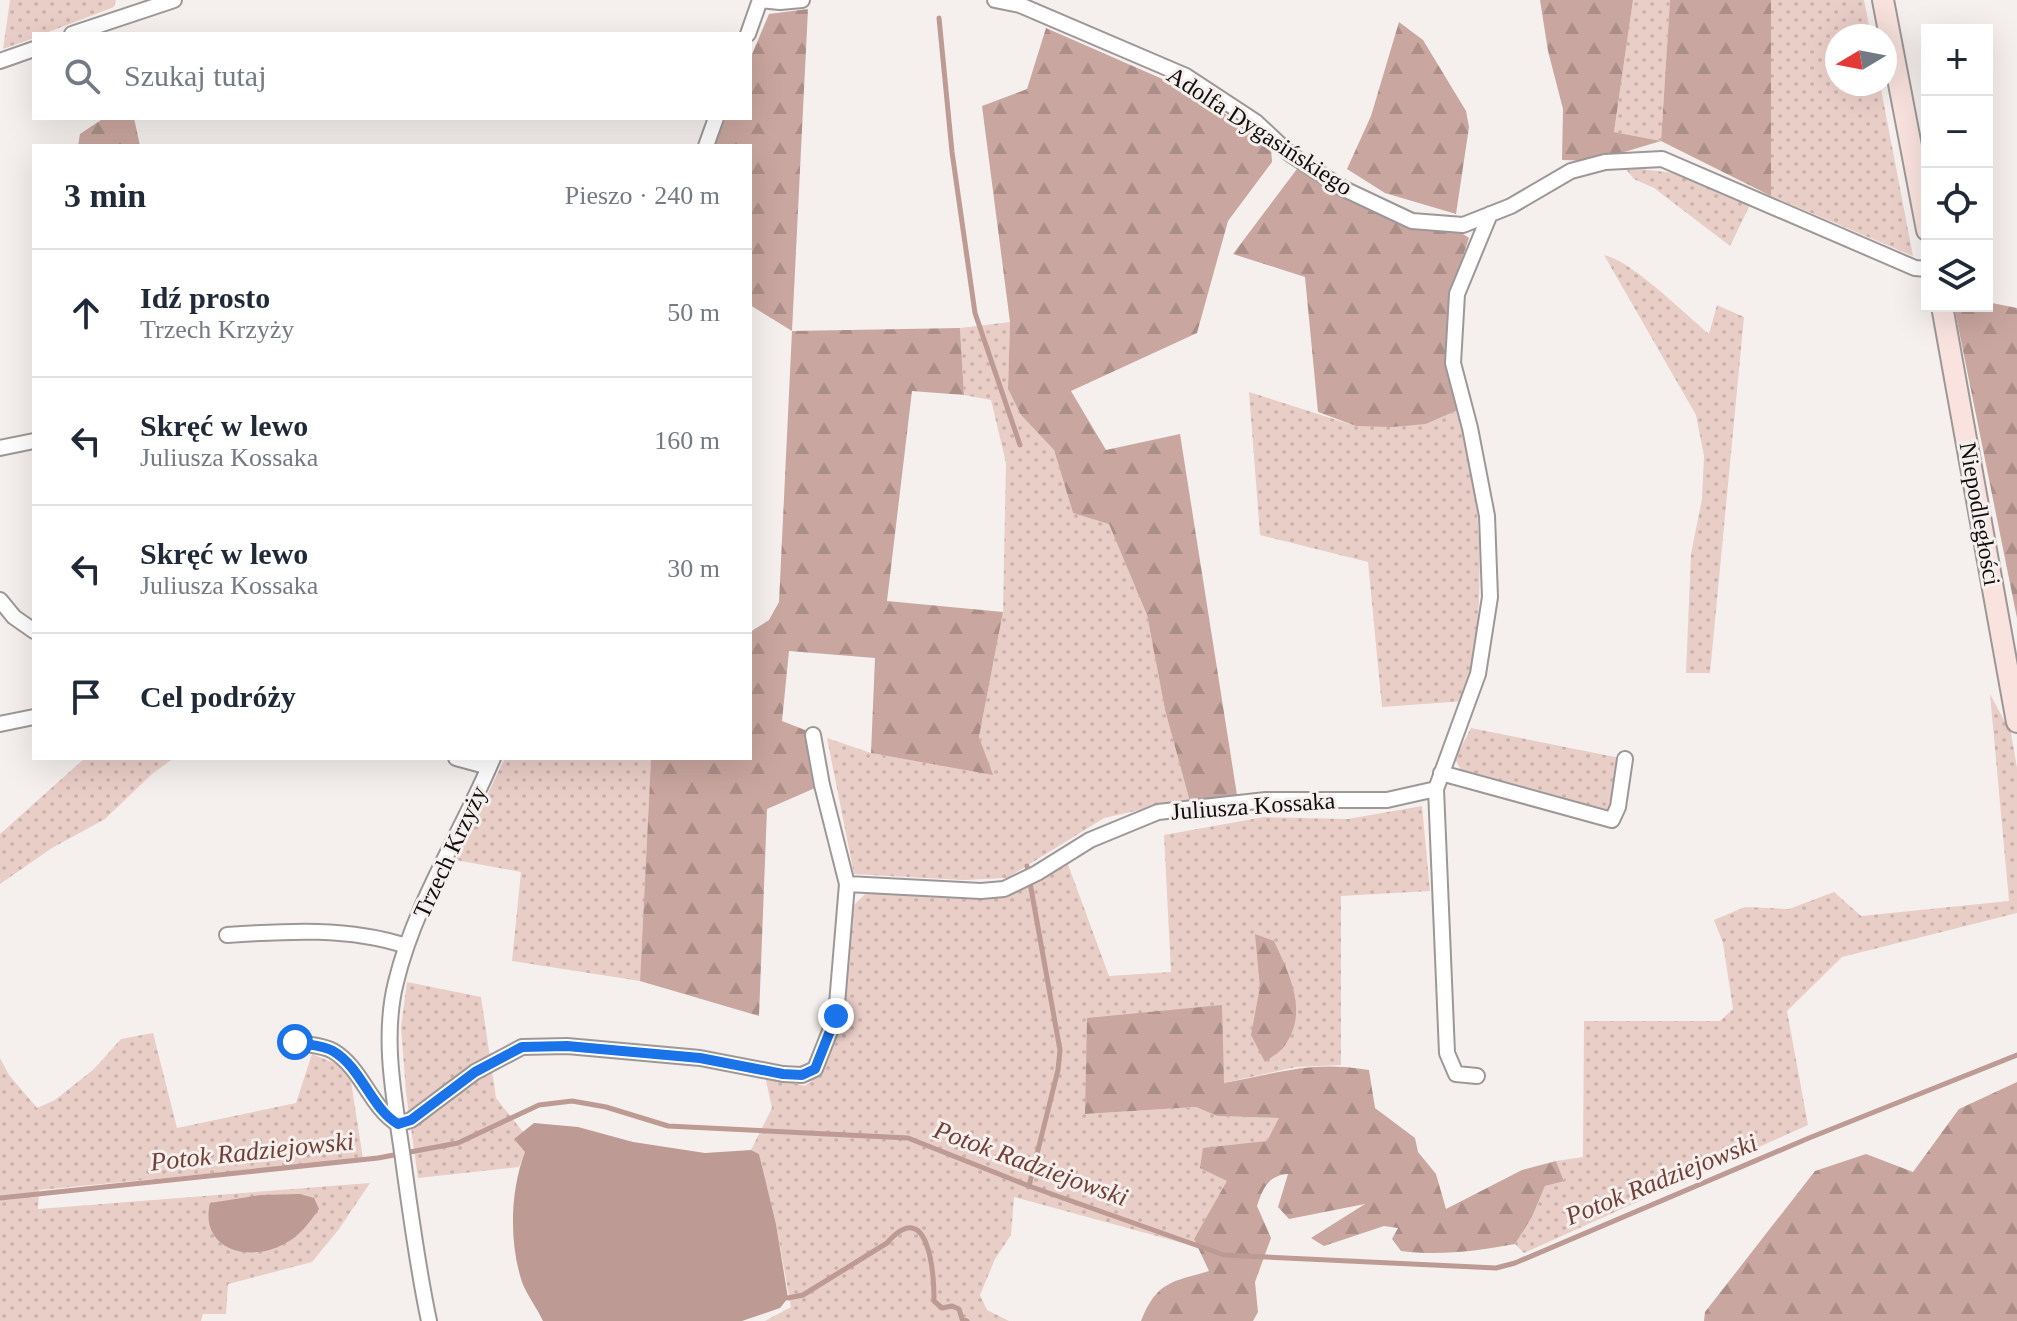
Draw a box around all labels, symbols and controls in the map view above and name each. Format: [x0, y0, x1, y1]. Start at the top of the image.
north arrow [1825, 24, 1897, 96]
map controls [1921, 24, 1993, 312]
button: + [1921, 24, 1993, 96]
search box [32, 32, 752, 120]
icon: search [60, 54, 104, 98]
text: Szukaj tutaj [124, 59, 266, 92]
street label: Adolfa Dygasińskiego [1163, 61, 1357, 201]
button: − [1921, 96, 1993, 168]
button: locate [1921, 168, 1993, 240]
text: 3 min [64, 177, 146, 214]
text: Pieszo · 240 m [565, 181, 720, 210]
button: layers [1921, 240, 1993, 312]
text: Idź prosto [140, 281, 270, 314]
icon: ahead [64, 291, 108, 335]
text: 50 m [667, 298, 720, 327]
text: Trzech Krzyży [140, 315, 294, 344]
text: Skręć w lewo [140, 409, 308, 442]
icon: left [64, 419, 108, 463]
text: 160 m [654, 426, 720, 455]
street label: Niepodległości [1955, 440, 2005, 588]
text: Juliusza Kossaka [140, 443, 318, 472]
text: Skręć w lewo [140, 537, 308, 570]
icon: left [64, 547, 108, 591]
text: 30 m [667, 554, 720, 583]
text: Juliusza Kossaka [140, 571, 318, 600]
icon: arrive [64, 675, 108, 719]
text: Cel podróży [140, 680, 296, 713]
street label: Trzech Krzyży [408, 782, 492, 922]
street label: Juliusza Kossaka [1170, 787, 1336, 825]
route end [818, 998, 854, 1034]
route start [277, 1024, 313, 1060]
water label: Potok Radziejowski [929, 1115, 1132, 1212]
water label: Potok Radziejowski [148, 1126, 355, 1177]
water label: Potok Radziejowski [1560, 1128, 1761, 1232]

